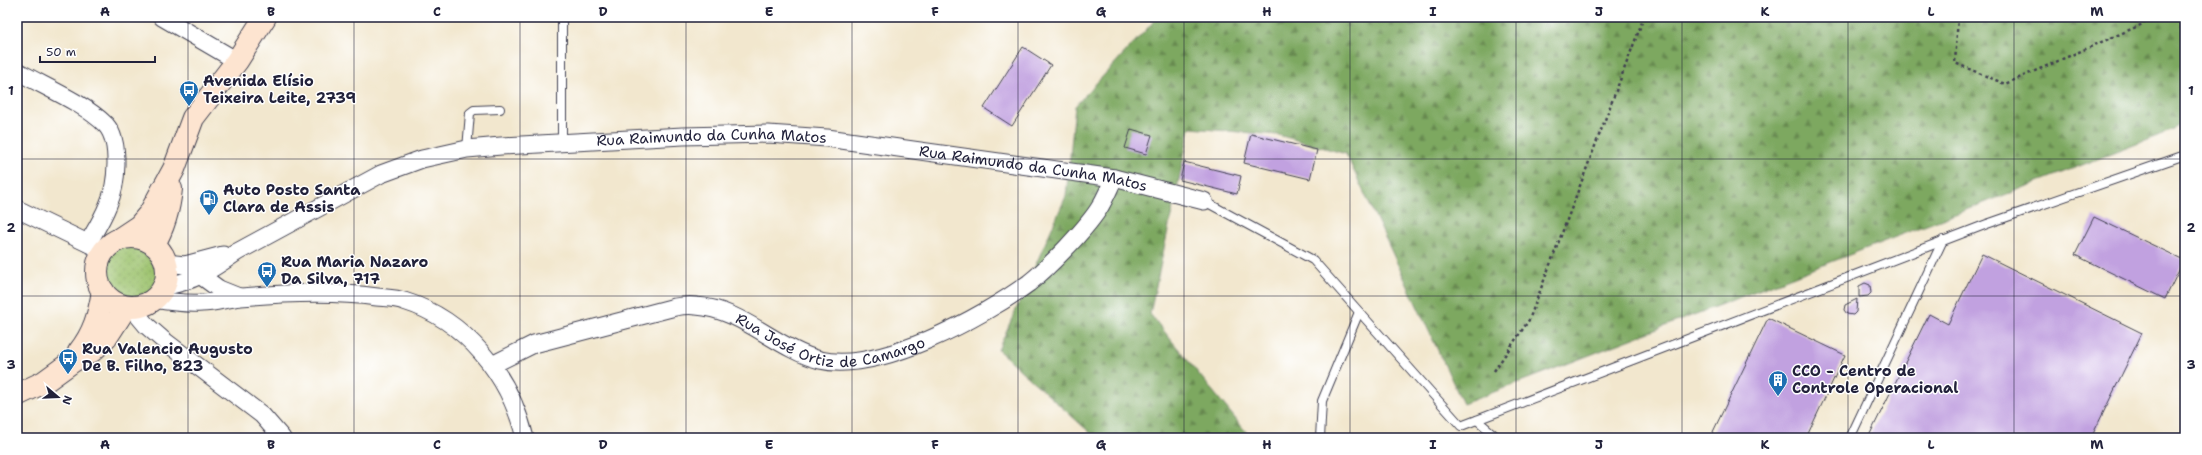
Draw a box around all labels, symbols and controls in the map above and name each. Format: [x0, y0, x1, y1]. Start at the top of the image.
text: A [100, 3, 110, 20]
text: B [267, 3, 275, 20]
text: C [433, 3, 441, 20]
text: D [598, 3, 608, 20]
text: E [765, 3, 774, 20]
text: F [931, 3, 939, 20]
text: G [1096, 3, 1107, 20]
text: H [1262, 3, 1272, 20]
text: I [1429, 3, 1437, 20]
text: J [1595, 3, 1603, 20]
text: K [1761, 3, 1770, 20]
text: L [1927, 3, 1935, 20]
text: M [2090, 3, 2104, 20]
scale bar [40, 38, 155, 64]
text: 50 m [46, 44, 76, 60]
place label: Avenida Elísio Teixeira Leite, 2739 [203, 71, 356, 108]
bus stop icon: Avenida Elísio Teixeira Leite, 2739 [178, 79, 200, 107]
text: 1 [8, 82, 14, 99]
text: 1 [2188, 82, 2194, 99]
street label: Rua Raimundo da Cunha Matos [596, 124, 827, 151]
street label: Rua Raimundo da Cunha Matos [918, 141, 1149, 196]
place label: Auto Posto Santa Clara de Assis [223, 180, 361, 217]
fuel station icon: Auto Posto Santa Clara de Assis [198, 188, 220, 216]
text: 2 [6, 219, 16, 236]
text: 2 [2186, 219, 2196, 236]
place label: Rua Maria Nazaro Da Silva, 717 [281, 252, 428, 289]
bus stop icon: Rua Maria Nazaro Da Silva, 717 [256, 260, 278, 288]
street label: Rua José Ortiz de Camargo [732, 309, 928, 372]
place label: Rua Valencio Augusto De B. Filho, 823 [82, 339, 253, 376]
bus stop icon: Rua Valencio Augusto De B. Filho, 823 [57, 347, 79, 375]
text: 3 [6, 356, 16, 373]
text: 3 [2186, 356, 2196, 373]
place label: CCO - Centro de Controle Operacional [1792, 361, 1958, 398]
building icon: CCO - Centro de Controle Operacional [1767, 369, 1789, 397]
north arrow [38, 377, 78, 417]
text: N [58, 394, 75, 407]
text: A [100, 436, 110, 453]
text: B [267, 436, 275, 453]
text: C [433, 436, 441, 453]
text: D [598, 436, 608, 453]
text: E [765, 436, 774, 453]
text: F [931, 436, 939, 453]
text: G [1096, 436, 1107, 453]
text: H [1262, 436, 1272, 453]
text: I [1429, 436, 1437, 453]
text: J [1595, 436, 1603, 453]
text: K [1761, 436, 1770, 453]
text: L [1927, 436, 1935, 453]
text: M [2090, 436, 2104, 453]

